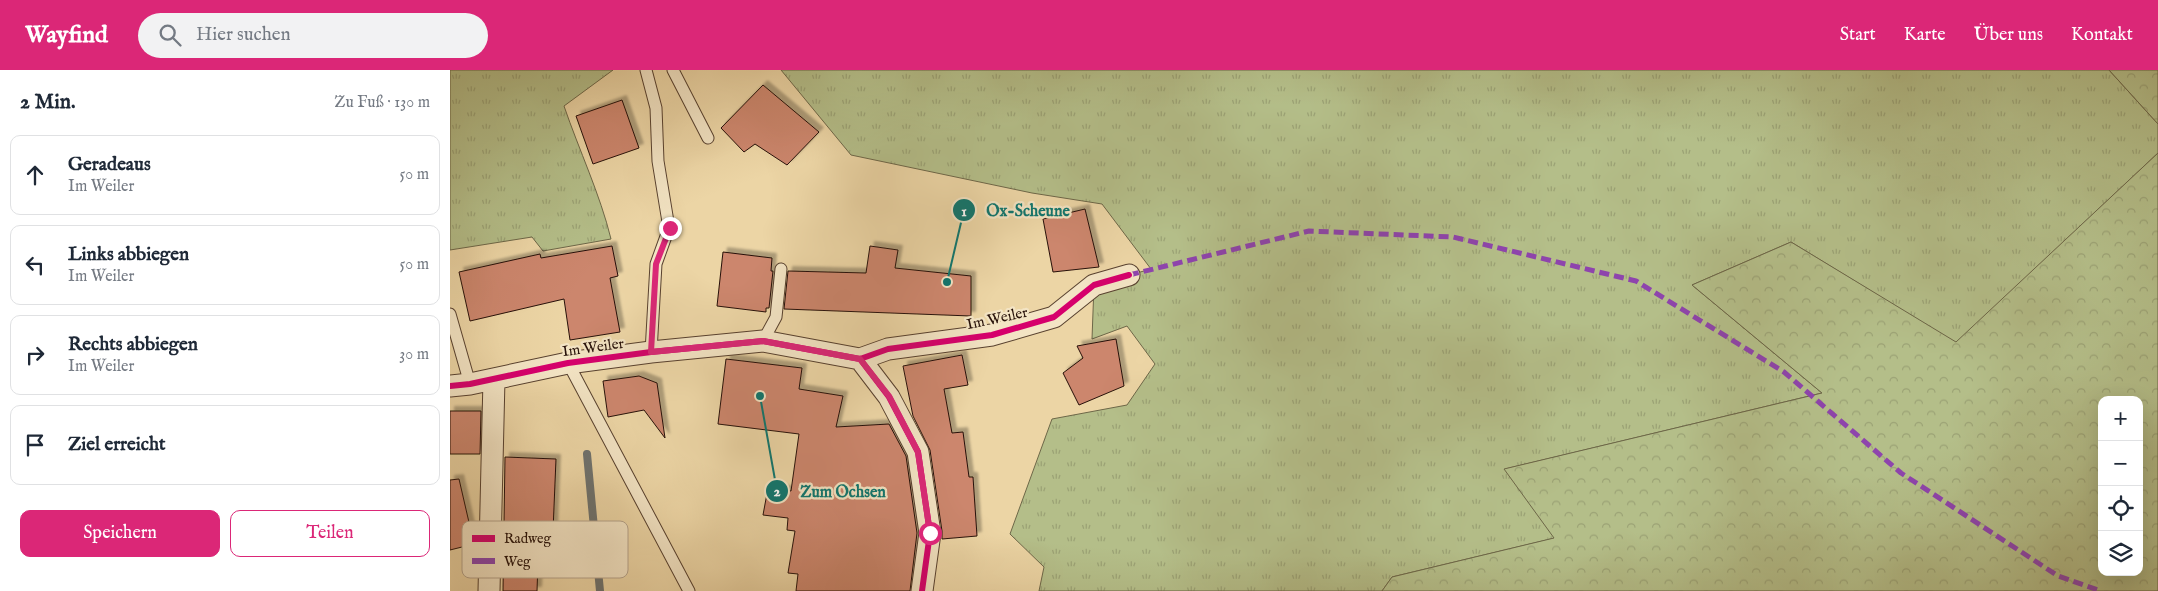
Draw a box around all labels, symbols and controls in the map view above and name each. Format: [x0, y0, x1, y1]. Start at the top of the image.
search box [138, 13, 488, 58]
text: Wayfind [25, 20, 108, 51]
icon: search [156, 21, 184, 49]
text: Hier suchen [196, 23, 291, 47]
text: Start [1840, 24, 1876, 47]
text: Karte [1904, 24, 1946, 47]
text: Über uns [1974, 24, 2043, 47]
text: Kontakt [2071, 24, 2133, 47]
text: 2 Min. [20, 89, 76, 116]
text: Zu Fuß · 130 m [334, 93, 430, 113]
text: Geradeaus [68, 153, 151, 177]
icon: ahead [21, 161, 49, 189]
text: 50 m [400, 165, 429, 185]
text: Im Weiler [68, 177, 134, 197]
callout: Ox-Scheune [952, 195, 1080, 226]
text: 1 [961, 202, 967, 221]
text: Ox-Scheune [986, 202, 1070, 222]
route end [659, 217, 682, 240]
text: Links abbiegen [68, 243, 189, 267]
icon: left [21, 251, 49, 279]
text: 50 m [400, 255, 429, 275]
text: Im Weiler [68, 267, 134, 287]
street label: Im Weiler [965, 303, 1030, 334]
text: Rechts abbiegen [68, 333, 198, 357]
street label: Im Weiler [561, 334, 626, 361]
icon: right [21, 341, 49, 369]
text: 30 m [399, 345, 429, 365]
text: Im Weiler [68, 357, 134, 377]
map controls [2098, 396, 2143, 576]
button: + [2098, 396, 2143, 441]
icon: arrive [21, 431, 49, 459]
text: Ziel erreicht [68, 433, 166, 457]
button: − [2098, 441, 2143, 486]
callout: Zum Ochsen [765, 476, 895, 507]
text: 2 [773, 482, 781, 501]
text: Zum Ochsen [800, 483, 886, 503]
button: locate [2098, 486, 2143, 531]
button: Speichern [20, 510, 220, 557]
button: Teilen [230, 510, 430, 557]
legend [462, 521, 628, 578]
route start [919, 522, 942, 545]
text: Radweg [504, 530, 552, 548]
button: layers [2098, 531, 2143, 576]
text: Weg [504, 553, 531, 571]

